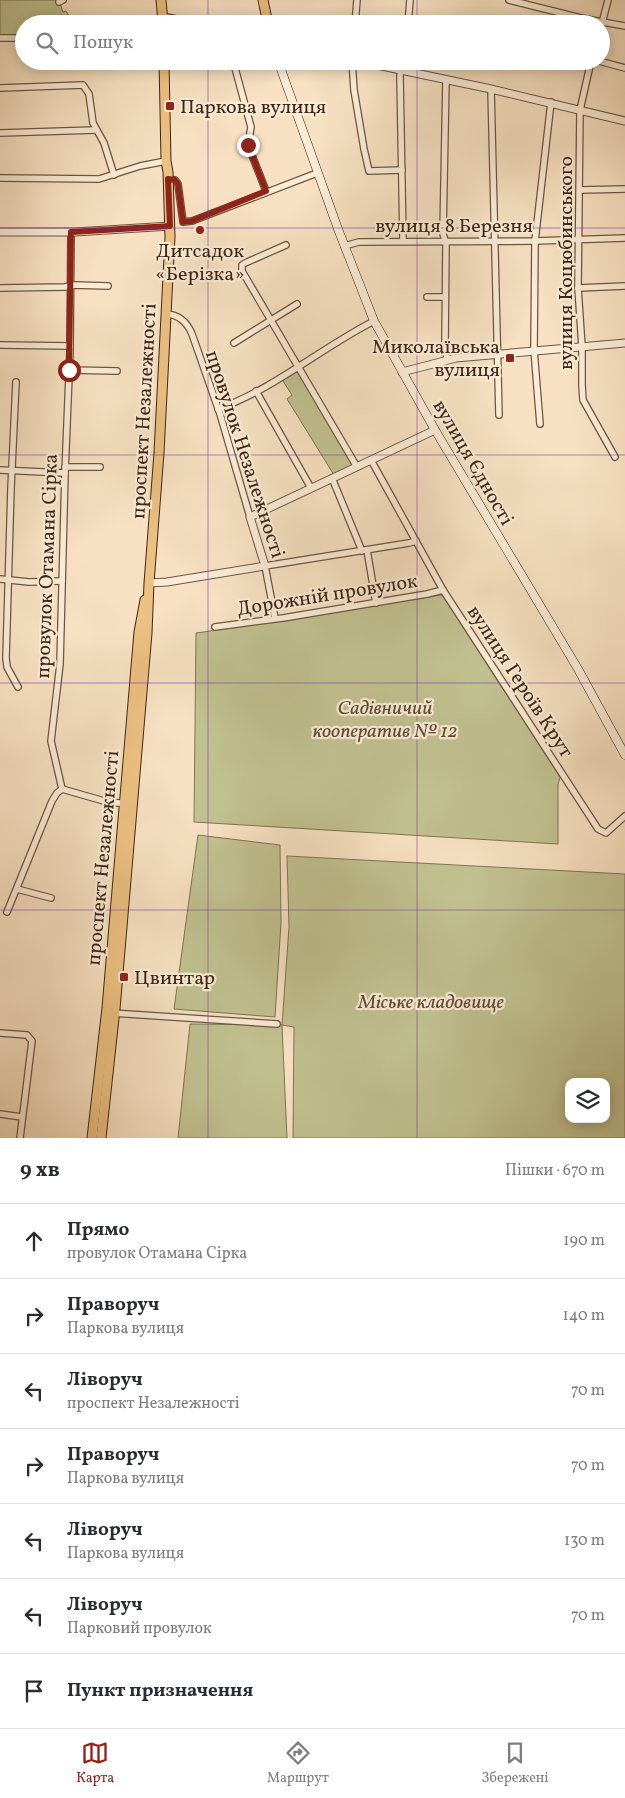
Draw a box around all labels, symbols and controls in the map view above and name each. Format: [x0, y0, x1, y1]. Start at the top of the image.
search box [15, 15, 610, 70]
icon: search [33, 29, 61, 57]
text: Пошук [73, 30, 133, 56]
place label: Паркова вулиця [180, 94, 326, 122]
marker: Паркова вулиця [164, 100, 176, 112]
route end [237, 134, 260, 157]
street label: вулиця Коцюбинського [553, 156, 581, 370]
street label: вулиця 8 Березня [375, 213, 533, 241]
marker: Дитсадок «Берізка» [194, 224, 206, 236]
place label: Дитсадок «Берізка» [155, 238, 245, 289]
street label: проспект Незалежності [125, 303, 165, 520]
place label: Миколаївська вулиця [372, 334, 500, 385]
street label: провулок Незалежності [197, 347, 291, 562]
marker: Миколаївська вулиця [504, 352, 516, 364]
route start [58, 359, 81, 382]
street label: вулиця Єдності [425, 395, 520, 531]
street label: провулок Отамана Сірка [30, 453, 66, 679]
street label: Дорожній провулок [235, 568, 420, 624]
street label: вулиця Героїв Крут [459, 600, 579, 764]
park label: Садівничий кооператив № 12 [313, 695, 457, 746]
street label: проспект Незалежності [81, 749, 127, 967]
place label: Цвинтар [134, 965, 215, 993]
marker: Цвинтар [118, 971, 130, 983]
park label: Міське кладовище [357, 989, 504, 1017]
map controls [565, 1078, 610, 1123]
button: layers [565, 1078, 610, 1123]
text: 9 хв [20, 1156, 60, 1185]
text: Пішки · 670 m [505, 1160, 605, 1182]
text: Прямо [67, 1217, 129, 1243]
icon: ahead [20, 1227, 48, 1255]
text: 190 m [563, 1230, 605, 1252]
text: провулок Отамана Сірка [67, 1243, 247, 1265]
text: Праворуч [67, 1292, 159, 1318]
icon: right [20, 1302, 48, 1330]
text: 140 m [563, 1305, 605, 1327]
text: Паркова вулиця [67, 1318, 184, 1340]
text: Ліворуч [67, 1367, 142, 1393]
icon: left [20, 1377, 48, 1405]
text: 70 m [571, 1380, 605, 1402]
text: проспект Незалежності [67, 1393, 240, 1415]
text: Праворуч [67, 1442, 159, 1468]
icon: right [20, 1452, 48, 1480]
text: 70 m [571, 1455, 605, 1477]
text: Паркова вулиця [67, 1468, 184, 1490]
text: Ліворуч [67, 1517, 142, 1543]
icon: left [20, 1527, 48, 1555]
text: 130 m [564, 1530, 605, 1552]
text: Паркова вулиця [67, 1543, 184, 1565]
text: Ліворуч [67, 1592, 142, 1618]
icon: left [20, 1602, 48, 1630]
text: 70 m [571, 1605, 605, 1627]
text: Парковий провулок [67, 1618, 212, 1640]
icon: arrive [20, 1677, 48, 1705]
text: Пункт призначення [67, 1678, 253, 1704]
tab: Карта [76, 1739, 114, 1788]
tab: Маршрут [267, 1739, 329, 1788]
tab: Збережені [482, 1739, 549, 1788]

